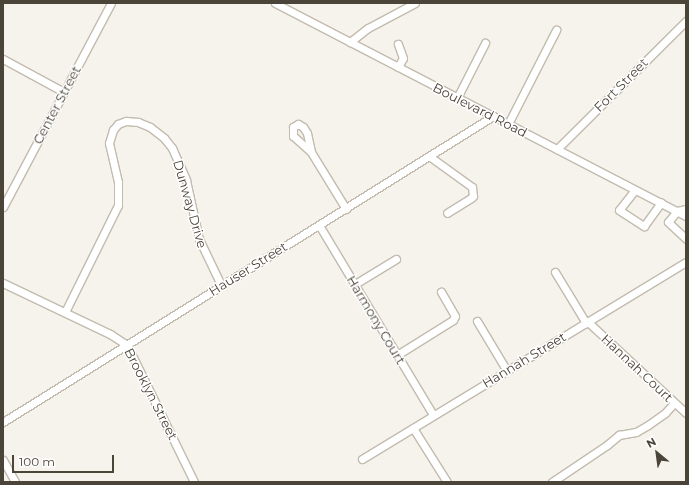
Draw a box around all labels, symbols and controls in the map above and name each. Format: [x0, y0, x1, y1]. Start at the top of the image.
street label: Fort Street [591, 55, 651, 115]
street label: Center Street [30, 63, 84, 147]
street label: Boulevard Road [430, 80, 530, 140]
street label: Dunway Drive [170, 158, 210, 250]
street label: Hauser Street [206, 239, 290, 299]
street label: Harmony Court [343, 273, 409, 367]
street label: Hannah Street [479, 329, 569, 391]
street label: Hannah Court [598, 331, 676, 405]
street label: Brooklyn Street [121, 346, 181, 442]
north arrow [637, 433, 677, 473]
text: N [644, 434, 658, 451]
scale bar [14, 447, 116, 473]
text: 100 m [19, 454, 55, 469]

